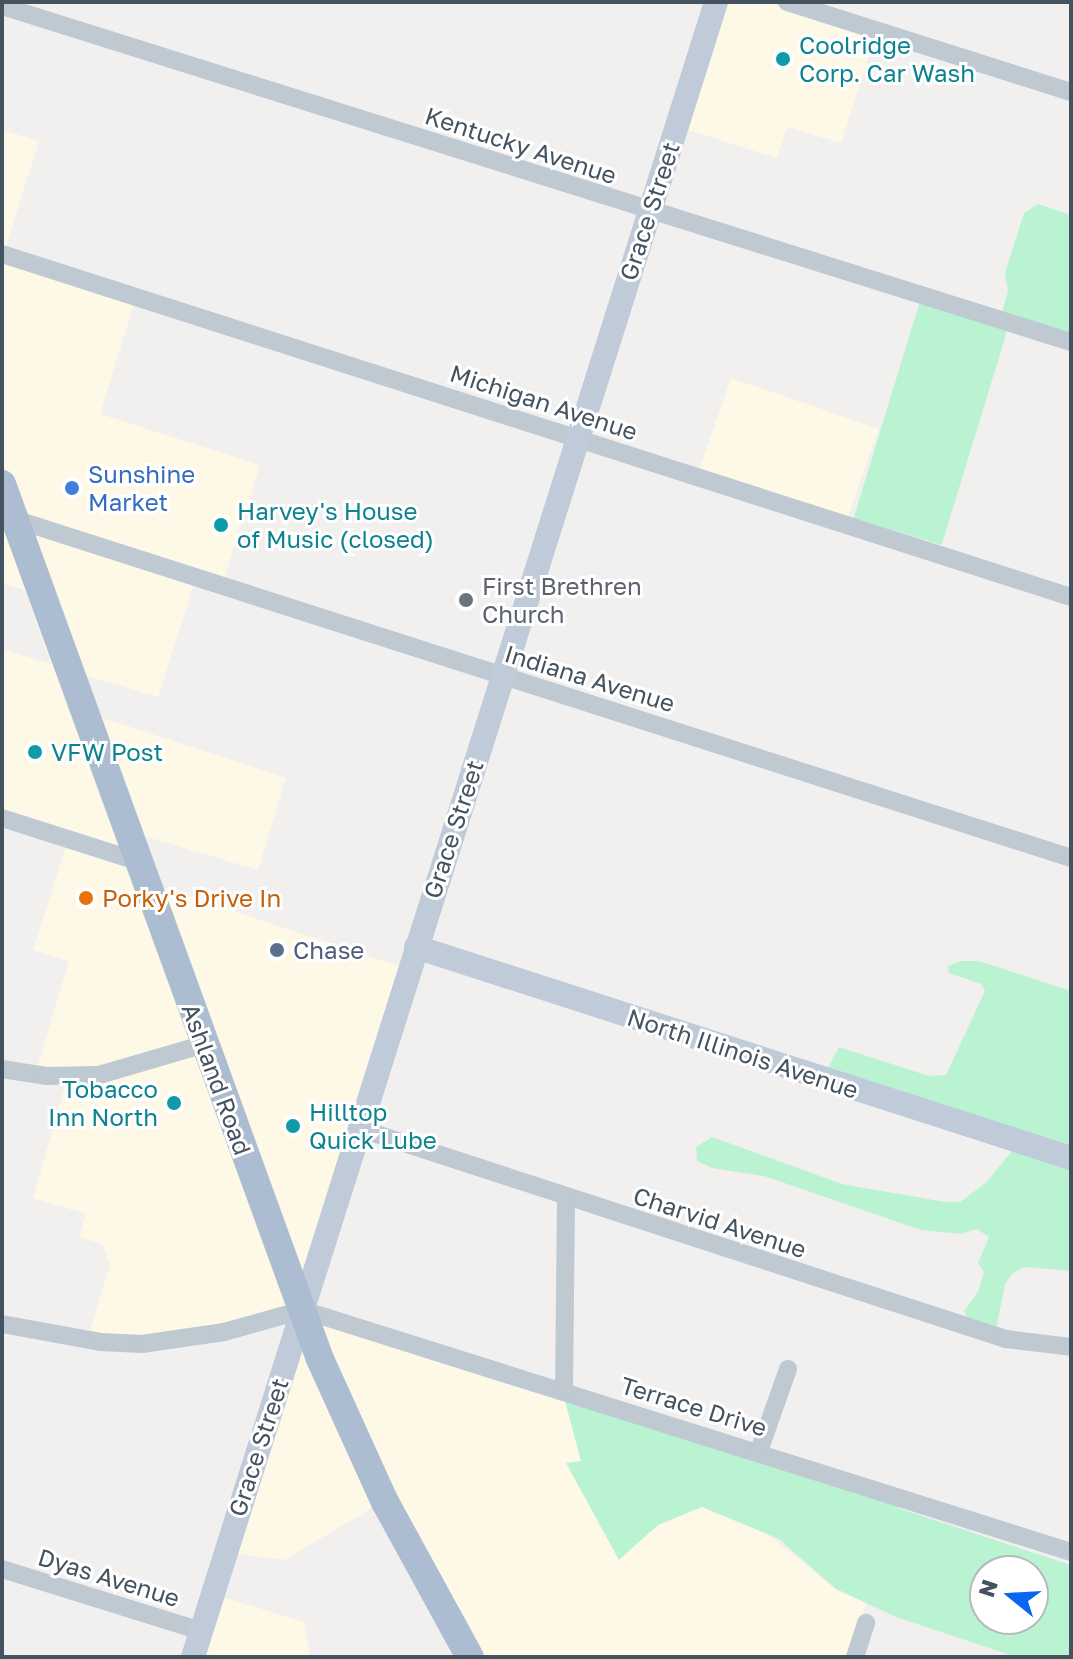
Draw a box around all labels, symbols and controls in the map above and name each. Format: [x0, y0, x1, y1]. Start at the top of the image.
place label: Coolridge Corp. Car Wash [799, 31, 975, 87]
marker: Coolridge Corp. Car Wash [774, 50, 792, 68]
street label: Kentucky Avenue [422, 100, 620, 190]
street label: Grace Street [613, 138, 685, 284]
street label: Michigan Avenue [447, 358, 641, 446]
place label: Sunshine Market [88, 460, 195, 516]
marker: Sunshine Market [63, 479, 81, 497]
place label: Harvey's House of Music (closed) [237, 497, 434, 553]
marker: Harvey's House of Music (closed) [212, 516, 230, 534]
place label: First Brethren Church [482, 572, 642, 628]
marker: First Brethren Church [457, 591, 475, 609]
street label: Indiana Avenue [502, 638, 678, 718]
place label: VFW Post [51, 738, 163, 766]
marker: VFW Post [26, 743, 44, 761]
street label: Grace Street [417, 756, 489, 902]
place label: Porky's Drive In [102, 884, 281, 912]
marker: Porky's Drive In [77, 889, 95, 907]
place label: Chase [293, 936, 364, 964]
marker: Chase [268, 941, 286, 959]
street label: Ashland Road [176, 999, 258, 1159]
street label: North Illinois Avenue [624, 1002, 862, 1104]
place label: Tobacco Inn North [48, 1075, 158, 1131]
marker: Tobacco Inn North [165, 1094, 183, 1112]
place label: Hilltop Quick Lube [309, 1098, 437, 1154]
marker: Hilltop Quick Lube [284, 1117, 302, 1135]
street label: Charvid Avenue [630, 1180, 810, 1264]
street label: Terrace Drive [618, 1370, 770, 1442]
street label: Grace Street [222, 1374, 294, 1520]
street label: Dyas Avenue [35, 1542, 183, 1612]
north arrow [969, 1555, 1049, 1635]
text: N [972, 1576, 1003, 1600]

